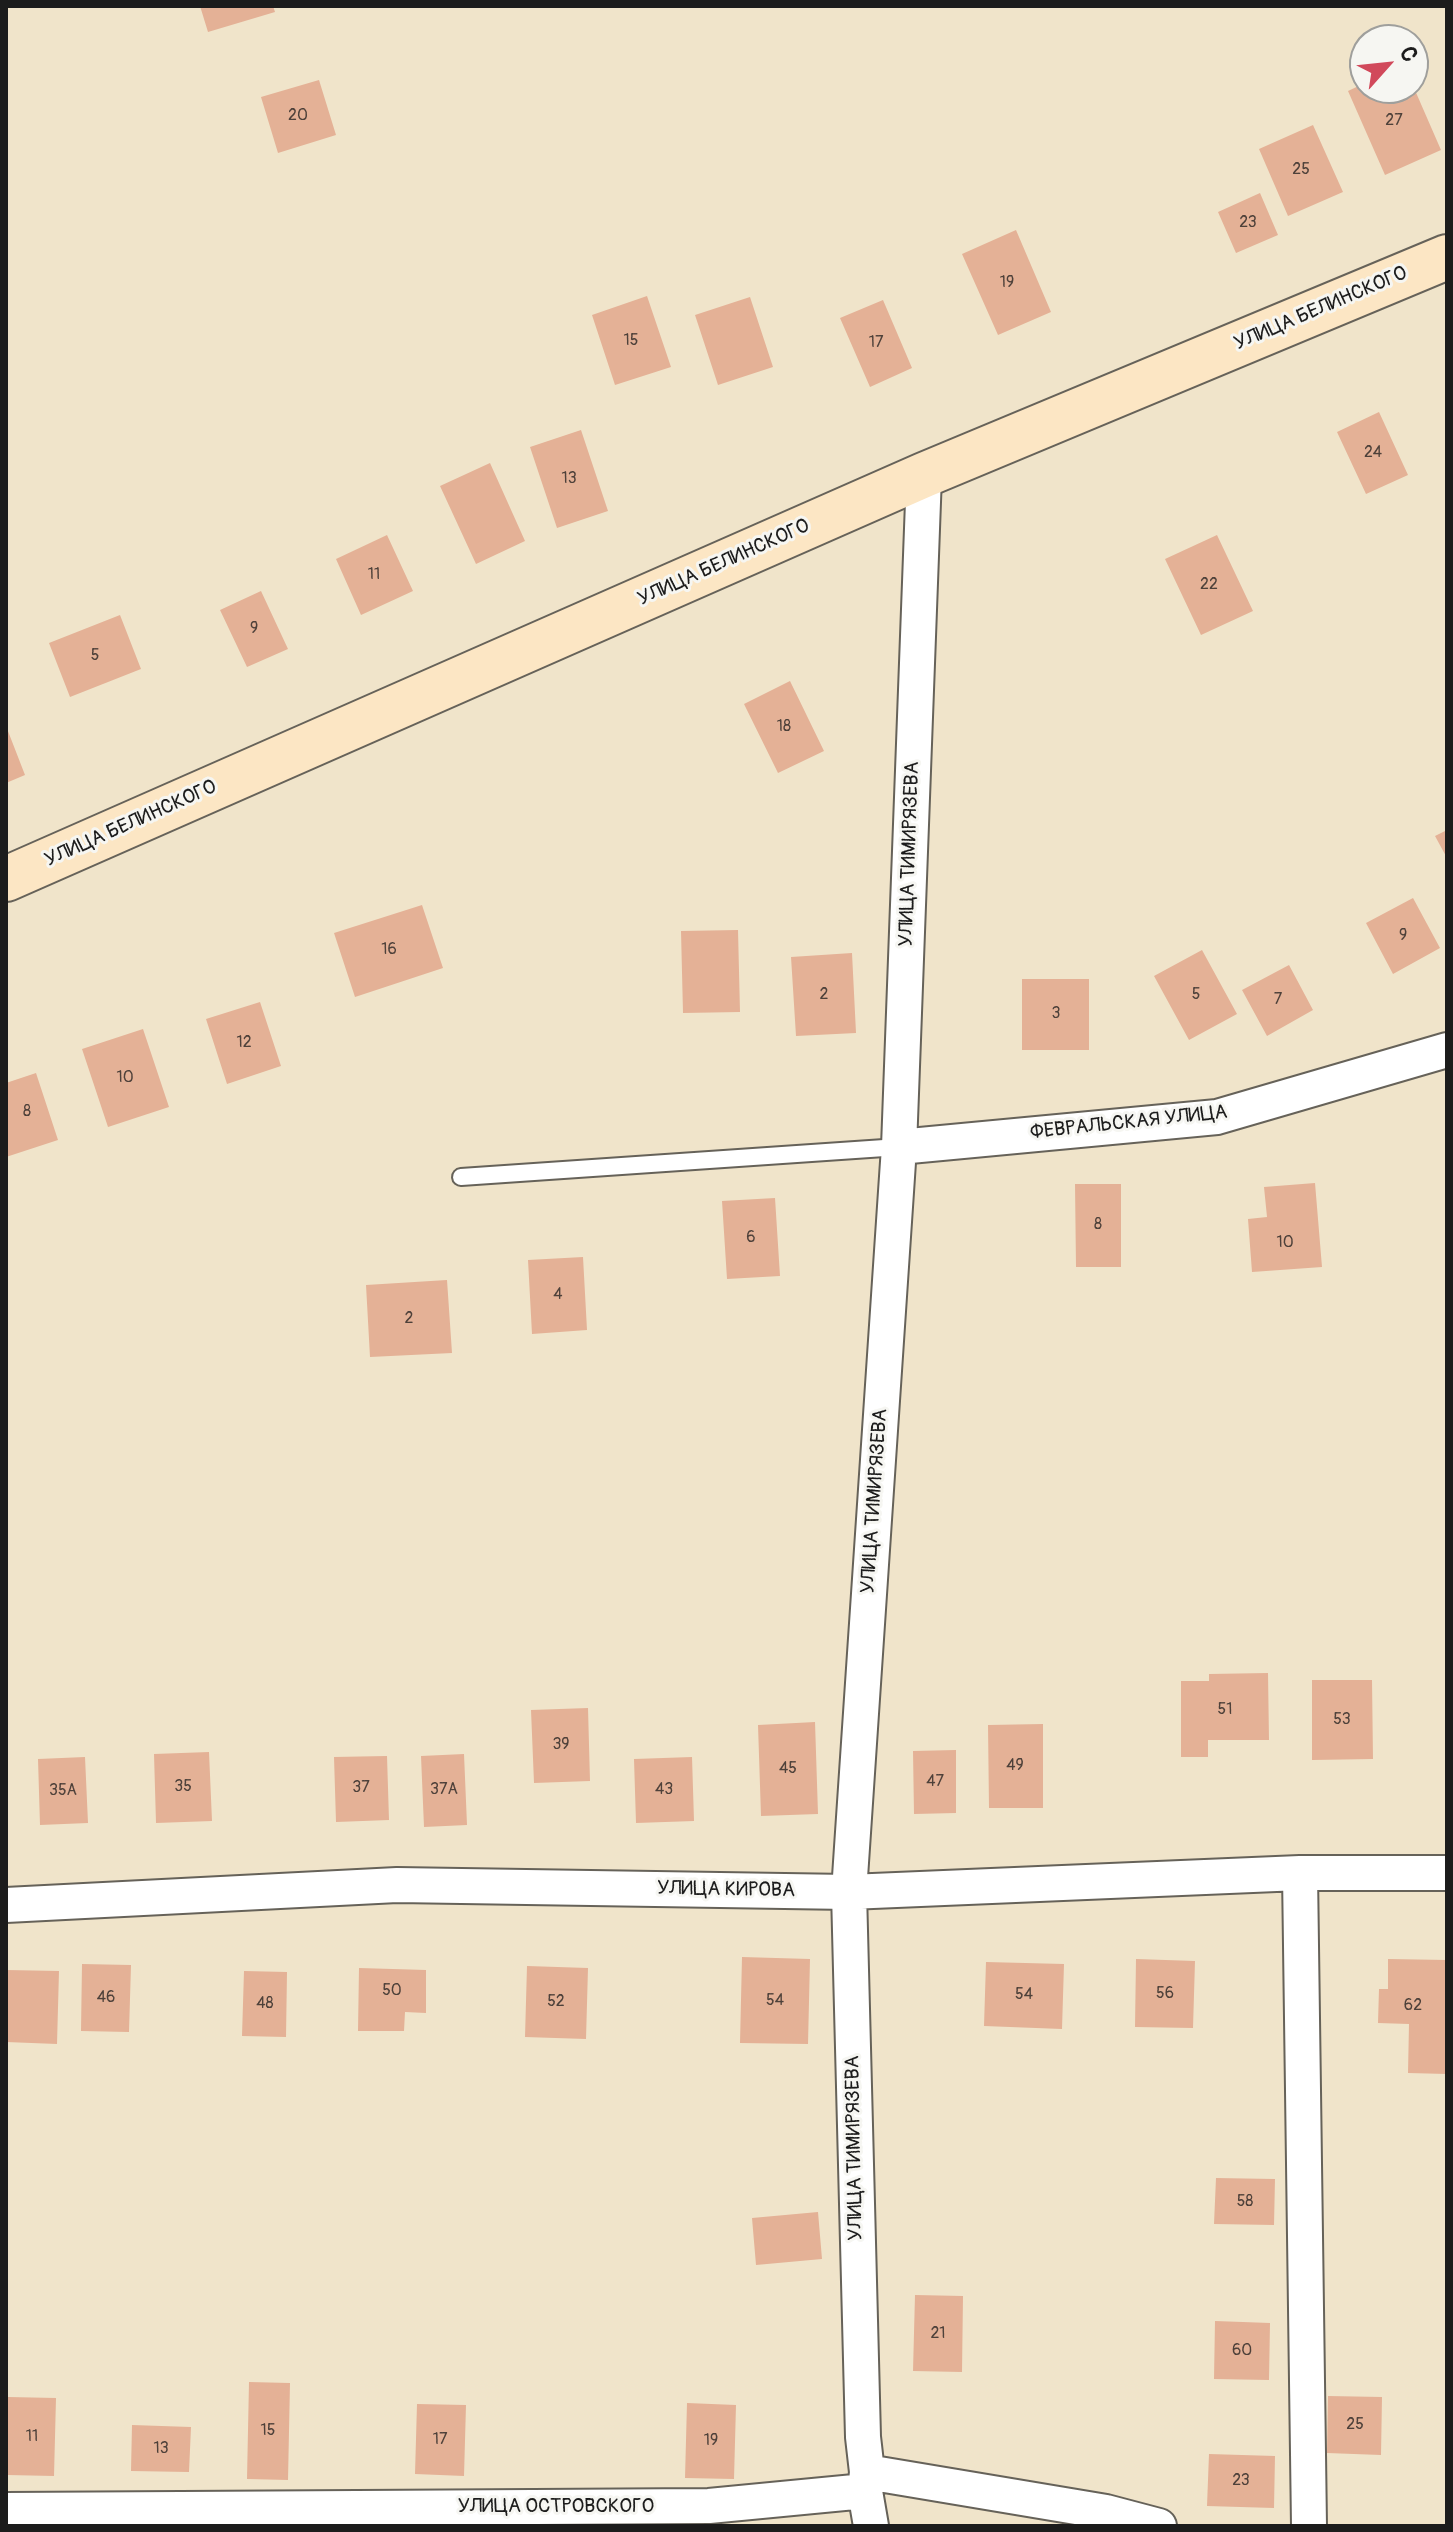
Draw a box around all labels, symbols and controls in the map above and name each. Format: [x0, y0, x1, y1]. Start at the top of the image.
north arrow [1349, 24, 1429, 104]
text: С [1393, 42, 1424, 66]
house number: 20 [288, 106, 308, 126]
house number: 27 [1385, 111, 1403, 131]
house number: 25 [1292, 160, 1310, 180]
house number: 23 [1239, 213, 1257, 233]
street label: УЛИЦА БЕЛИНСКОГО [1231, 262, 1411, 356]
house number: 19 [1000, 273, 1014, 293]
house number: 15 [624, 331, 638, 351]
house number: 17 [869, 333, 883, 353]
house number: 24 [1364, 443, 1382, 463]
house number: 13 [561, 469, 577, 489]
street label: УЛИЦА БЕЛИНСКОГО [634, 514, 814, 612]
house number: 11 [368, 565, 380, 585]
house number: 22 [1200, 575, 1218, 595]
house number: 9 [250, 619, 258, 639]
house number: 5 [91, 646, 99, 666]
house number: 18 [777, 717, 791, 737]
street label: УЛИЦА ТИМИРЯЗЕВА [895, 761, 925, 947]
street label: УЛИЦА БЕЛИНСКОГО [41, 775, 221, 873]
house number: 9 [1399, 926, 1407, 946]
house number: 16 [381, 940, 397, 960]
house number: 2 [820, 985, 828, 1005]
house number: 5 [1192, 985, 1200, 1005]
house number: 7 [1274, 990, 1282, 1010]
house number: 3 [1052, 1004, 1060, 1024]
house number: 12 [236, 1033, 252, 1053]
house number: 10 [116, 1068, 134, 1088]
street label: ФЕВРАЛЬСКАЯ УЛИЦА [1029, 1101, 1229, 1145]
house number: 8 [23, 1102, 31, 1122]
house number: 8 [1094, 1215, 1102, 1235]
house number: 6 [746, 1228, 756, 1248]
house number: 10 [1276, 1233, 1294, 1253]
house number: 4 [553, 1285, 563, 1305]
house number: 2 [405, 1309, 413, 1329]
street label: УЛИЦА ТИМИРЯЗЕВА [857, 1408, 893, 1594]
house number: 51 [1218, 1700, 1232, 1720]
house number: 53 [1333, 1710, 1351, 1730]
house number: 39 [552, 1735, 570, 1755]
house number: 49 [1006, 1756, 1024, 1776]
house number: 45 [779, 1759, 797, 1779]
house number: 47 [926, 1772, 944, 1792]
house number: 35 [174, 1777, 192, 1797]
house number: 37 [352, 1778, 370, 1798]
house number: 37А [430, 1780, 458, 1800]
house number: 43 [655, 1780, 673, 1800]
house number: 35А [49, 1781, 77, 1801]
street label: УЛИЦА КИРОВА [657, 1877, 795, 1903]
house number: 50 [382, 1981, 402, 2001]
house number: 56 [1156, 1984, 1174, 2004]
house number: 54 [1015, 1985, 1033, 2005]
house number: 46 [97, 1988, 115, 2008]
house number: 54 [766, 1991, 784, 2011]
house number: 52 [547, 1992, 565, 2012]
house number: 48 [256, 1994, 274, 2014]
house number: 62 [1404, 1996, 1422, 2016]
street label: УЛИЦА ТИМИРЯЗЕВА [841, 2055, 869, 2241]
house number: 58 [1237, 2192, 1253, 2212]
house number: 21 [930, 2324, 946, 2344]
house number: 60 [1232, 2341, 1252, 2361]
house number: 25 [1346, 2415, 1364, 2435]
house number: 15 [261, 2421, 275, 2441]
house number: 11 [26, 2427, 38, 2447]
house number: 17 [433, 2430, 447, 2450]
house number: 19 [704, 2431, 718, 2451]
house number: 13 [153, 2439, 169, 2459]
house number: 23 [1232, 2471, 1250, 2491]
street label: УЛИЦА ОСТРОВСКОГО [458, 2495, 654, 2519]

